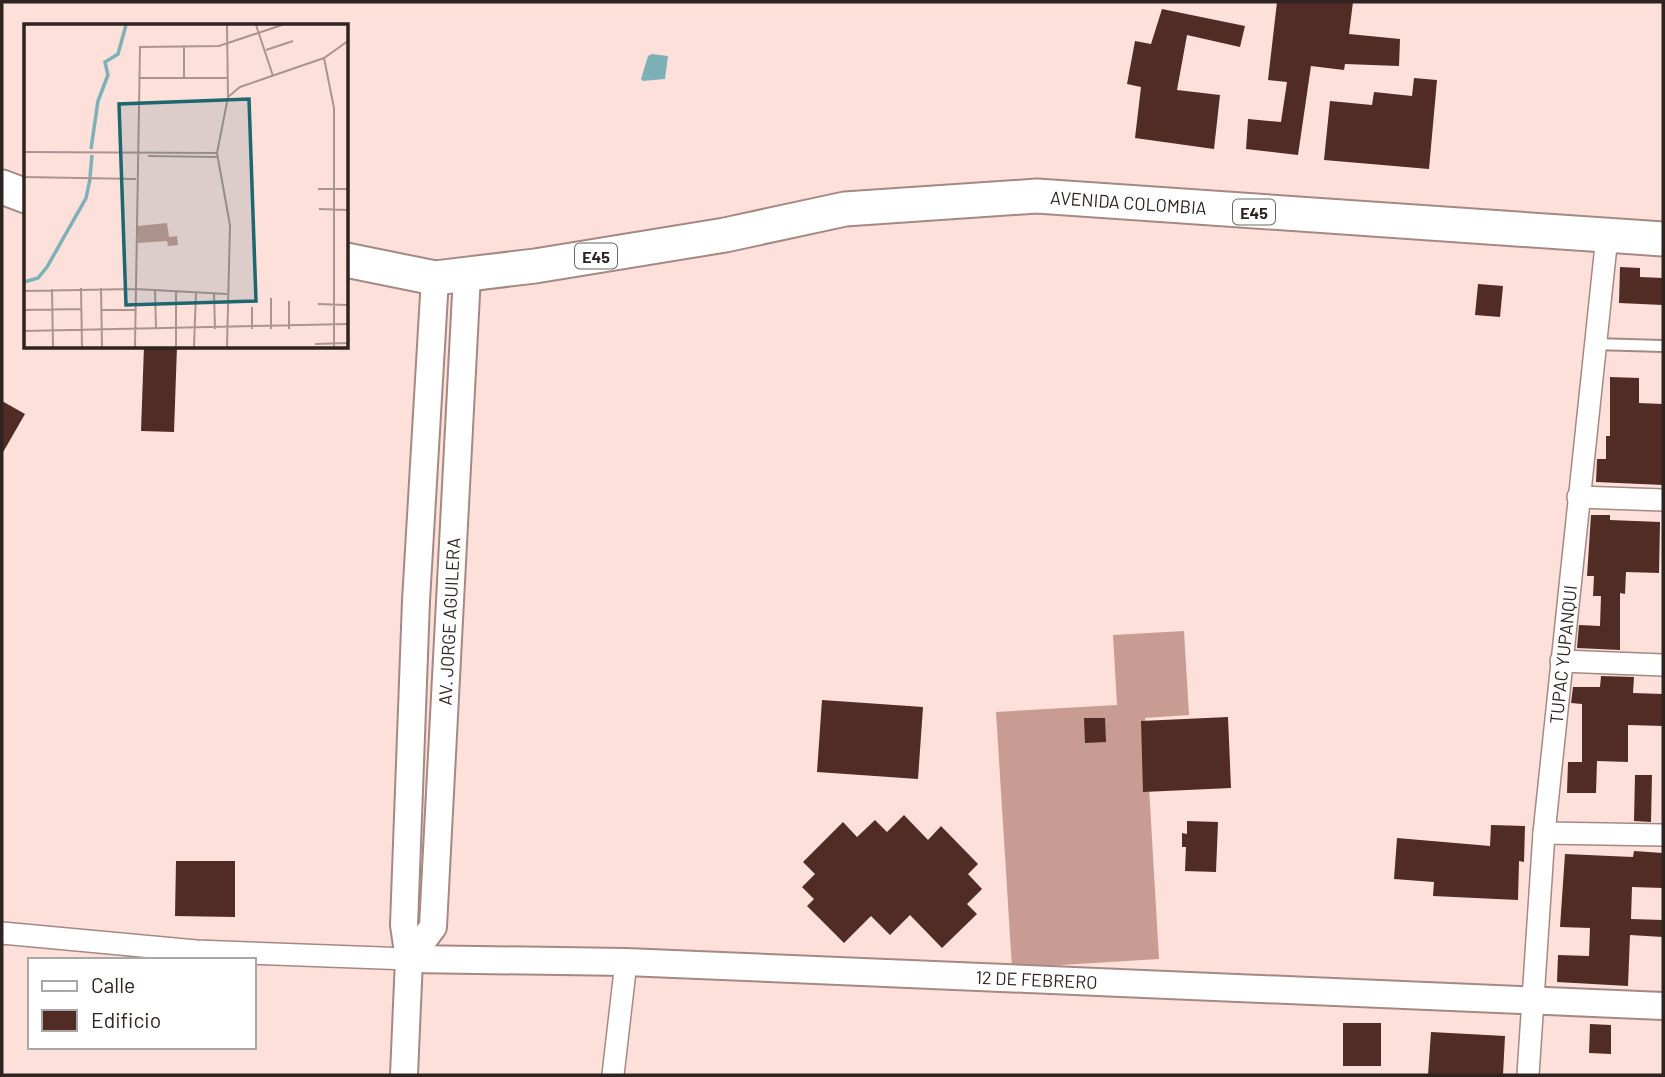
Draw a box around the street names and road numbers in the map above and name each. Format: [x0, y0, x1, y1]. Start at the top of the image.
street label: AVENIDA COLOMBIA [1050, 186, 1208, 219]
road number: E45 [1233, 200, 1275, 224]
road number: E45 [575, 244, 617, 268]
street label: AV. JORGE AGUILERA [434, 537, 464, 706]
street label: TUPAC YUPANQUI [1545, 584, 1581, 725]
street label: 12 DE FEBRERO [975, 966, 1098, 993]

